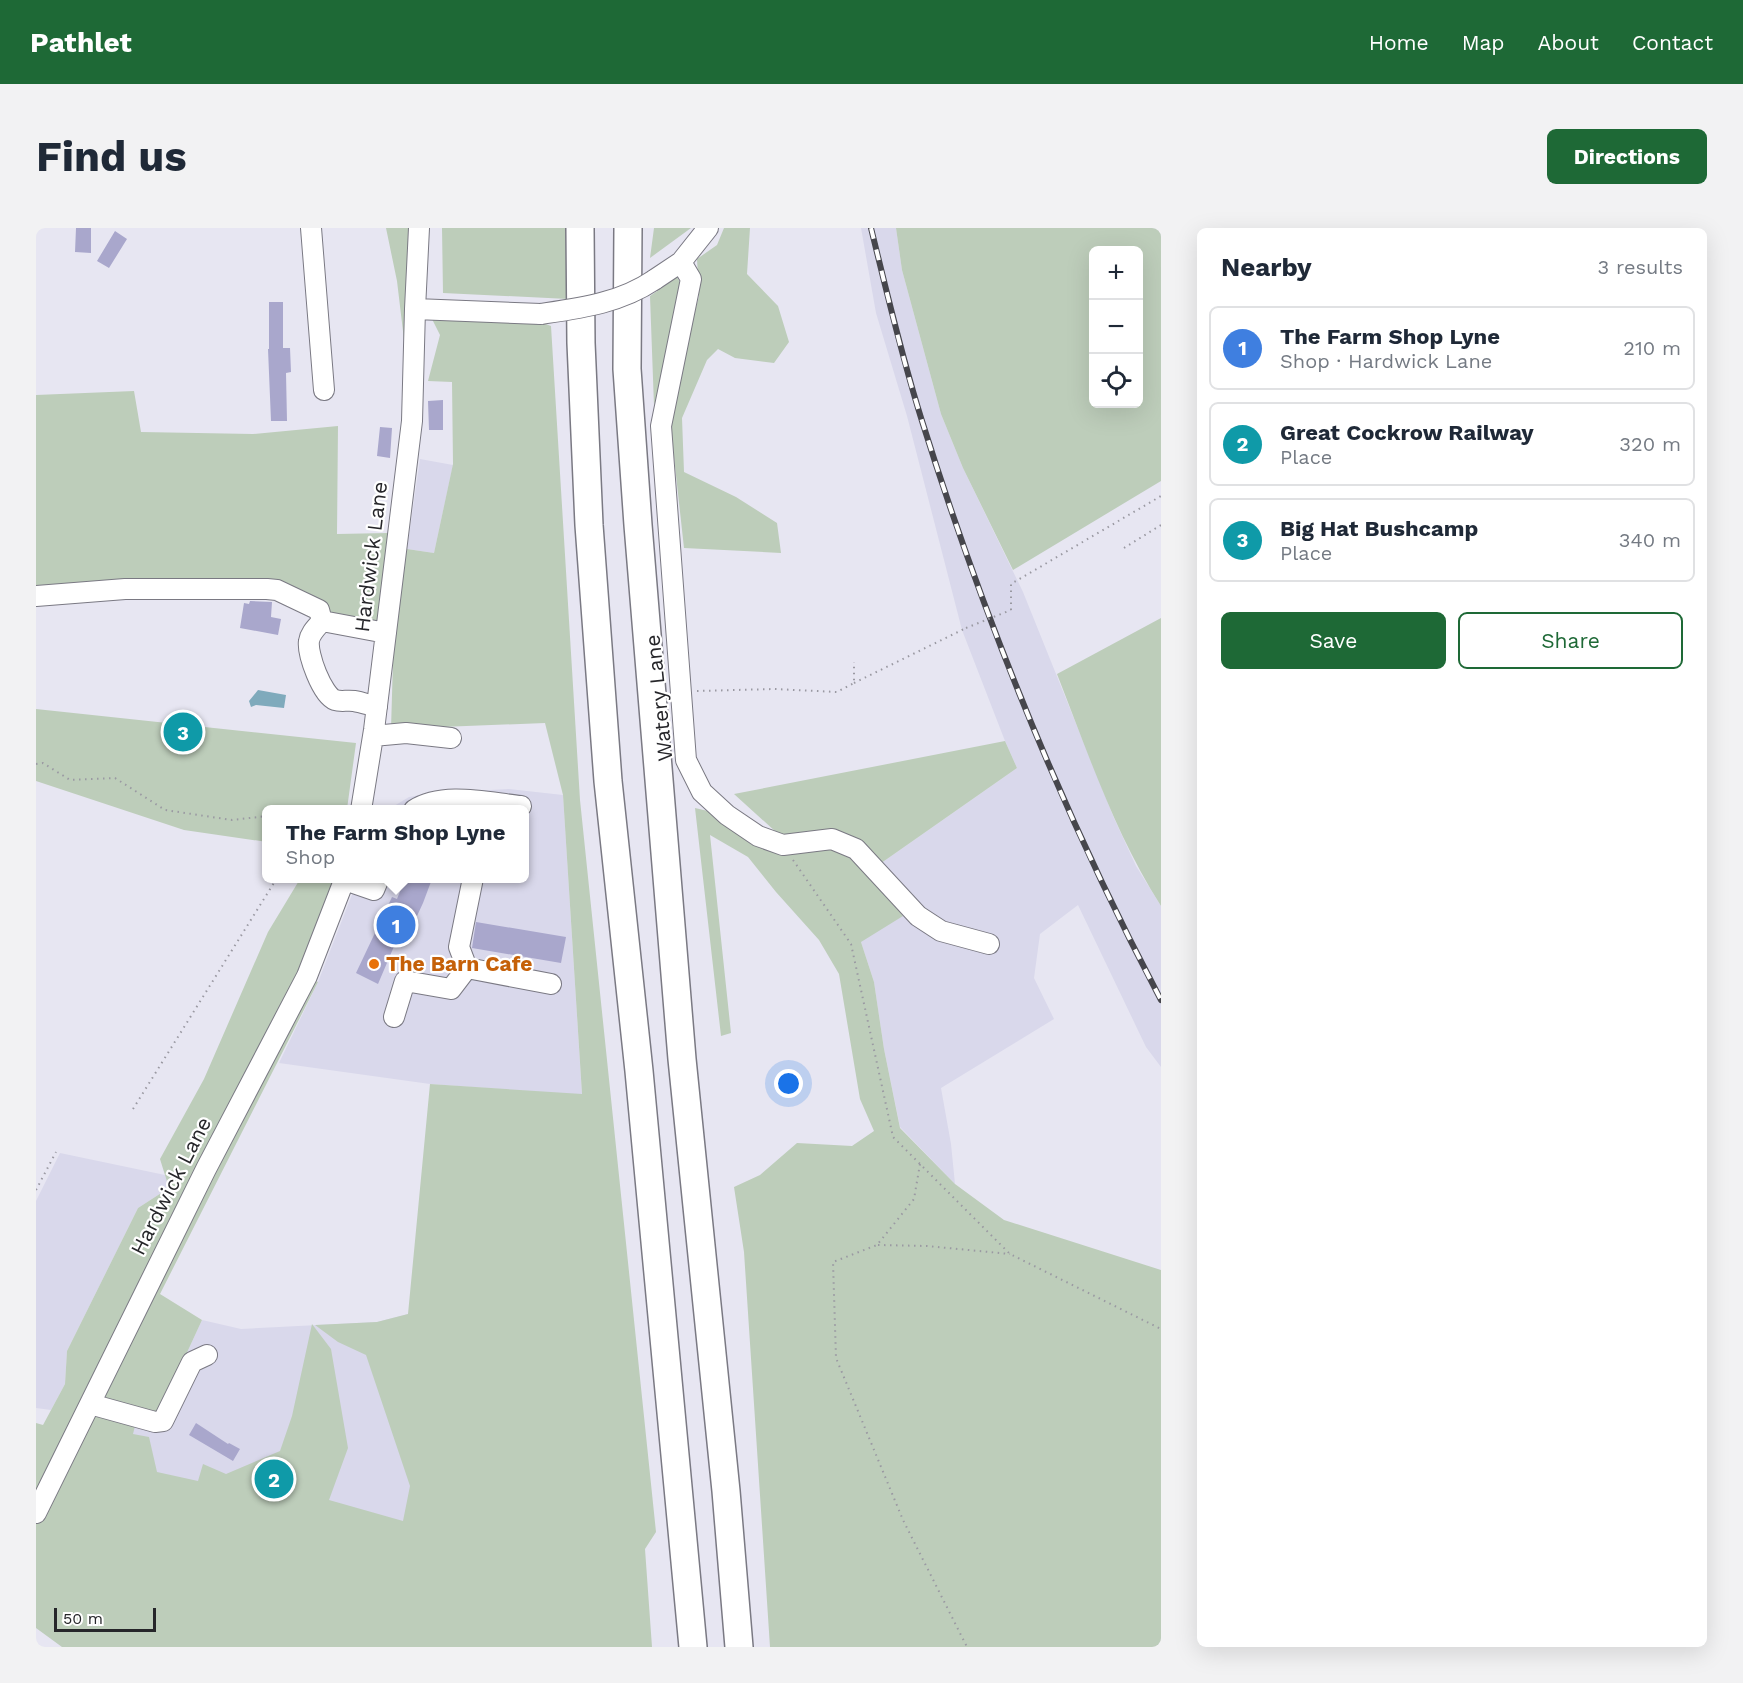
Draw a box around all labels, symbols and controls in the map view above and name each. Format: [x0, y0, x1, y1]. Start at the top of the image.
text: Pathlet [30, 26, 132, 59]
text: Home [1369, 30, 1429, 55]
text: Map [1462, 30, 1505, 55]
text: About [1538, 30, 1599, 55]
text: Contact [1632, 30, 1713, 55]
button: Directions [1547, 129, 1707, 184]
text: Find us [36, 132, 187, 181]
map controls [1089, 246, 1143, 408]
button: + [1089, 246, 1143, 300]
text: Nearby [1221, 252, 1312, 282]
text: 3 results [1598, 255, 1683, 279]
button: − [1089, 300, 1143, 354]
text: The Farm Shop Lyne [1280, 324, 1500, 349]
text: 1 [1238, 336, 1247, 360]
text: 210 m [1623, 336, 1681, 360]
text: Shop · Hardwick Lane [1280, 349, 1492, 373]
button: locate [1089, 354, 1143, 408]
text: Great Cockrow Railway [1280, 420, 1534, 445]
text: 2 [1237, 432, 1248, 456]
text: 320 m [1619, 432, 1681, 456]
text: Place [1280, 445, 1332, 469]
street label: Hardwick Lane [349, 480, 392, 634]
text: Big Hat Bushcamp [1280, 516, 1478, 541]
text: 3 [1237, 528, 1248, 552]
text: 340 m [1619, 528, 1681, 552]
text: Place [1280, 541, 1332, 565]
button: Save [1221, 612, 1446, 669]
button: Share [1458, 612, 1683, 669]
street label: Watery Lane [639, 633, 678, 763]
pin: 3 [164, 710, 202, 754]
popup [262, 805, 529, 883]
text: The Farm Shop Lyne [286, 820, 505, 845]
text: Shop [286, 845, 335, 869]
pin: 1 [376, 902, 416, 948]
place label: The Barn Cafe [386, 951, 532, 976]
marker: The Barn Cafe [367, 957, 381, 971]
your location [774, 1069, 803, 1098]
street label: Hardwick Lane [125, 1113, 216, 1259]
pin: 2 [254, 1456, 294, 1502]
scale bar [54, 1605, 156, 1632]
text: 50 m [63, 1609, 103, 1628]

